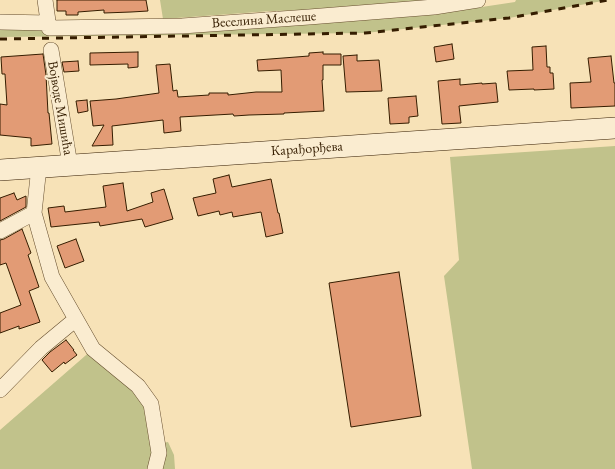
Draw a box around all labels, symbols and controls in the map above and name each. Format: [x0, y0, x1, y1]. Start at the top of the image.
street label: Веселина Маслеше [211, 8, 317, 32]
street label: Војводе Мишића [43, 60, 77, 156]
street label: Карађорђева [270, 138, 344, 160]

